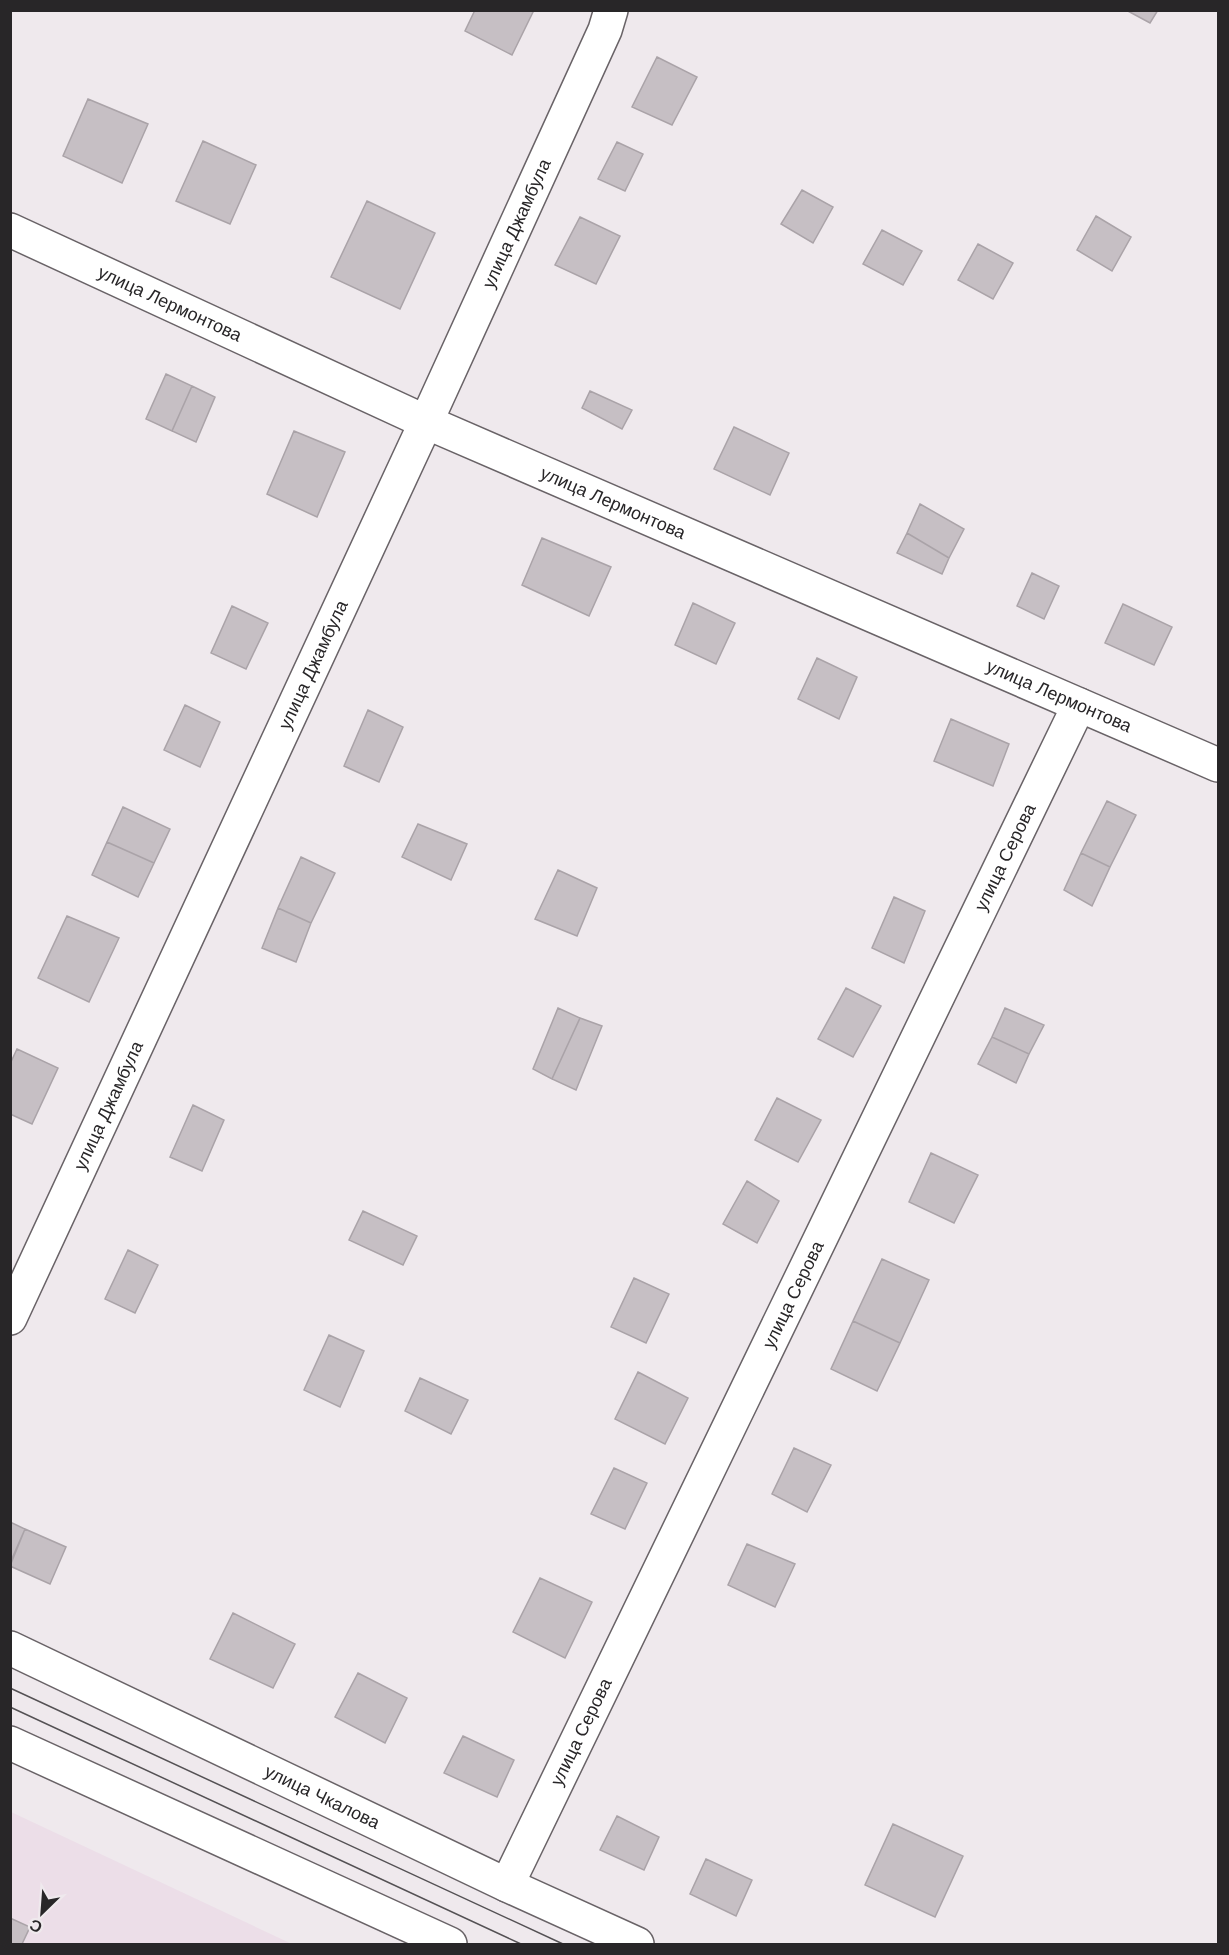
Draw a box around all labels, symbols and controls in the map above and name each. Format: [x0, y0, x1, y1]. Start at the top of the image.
street label: улица Джамбула [478, 155, 555, 291]
street label: улица Лермонтова [95, 262, 246, 346]
street label: улица Лермонтова [537, 463, 690, 544]
street label: улица Джамбула [275, 596, 352, 733]
street label: улица Лермонтова [983, 656, 1136, 737]
street label: улица Серова [971, 799, 1040, 914]
street label: улица Джамбула [70, 1037, 148, 1173]
street label: улица Серова [759, 1237, 828, 1352]
street label: улица Серова [547, 1674, 616, 1789]
street label: улица Чкалова [262, 1761, 384, 1833]
north arrow [12, 1883, 72, 1943]
text: С [27, 1916, 45, 1936]

